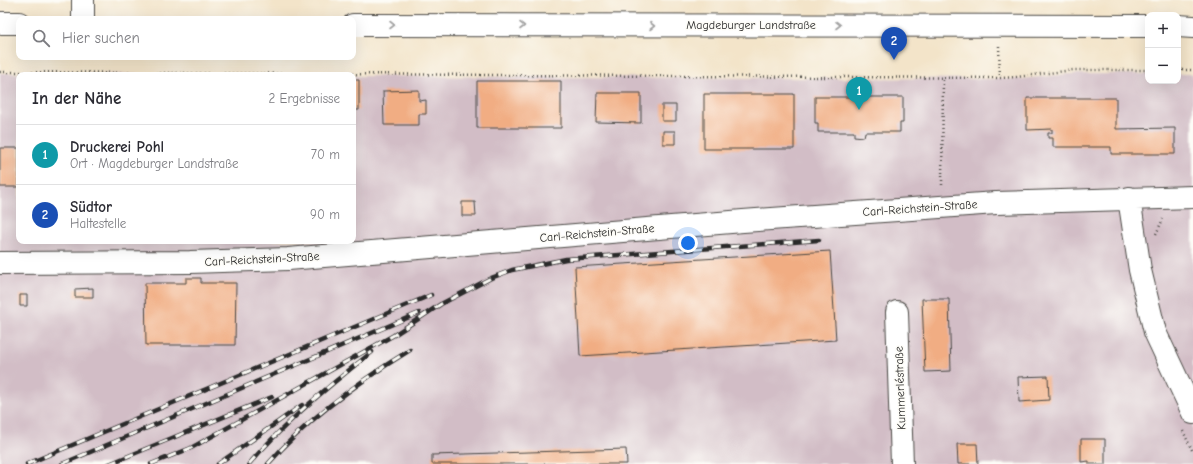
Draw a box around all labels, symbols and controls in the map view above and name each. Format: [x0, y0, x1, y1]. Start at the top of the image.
map controls [1145, 12, 1181, 84]
button: + [1145, 12, 1181, 48]
search box [16, 16, 356, 60]
street label: Magdeburger Landstraße [686, 18, 816, 32]
one-way arrow [389, 21, 395, 29]
one-way arrow [835, 21, 841, 29]
one-way arrow [519, 22, 525, 30]
one-way arrow [649, 22, 655, 30]
icon: search [30, 27, 52, 49]
pin: 2 [881, 27, 907, 60]
text: Hier suchen [62, 29, 140, 47]
button: − [1145, 48, 1181, 84]
pin: 1 [846, 77, 872, 110]
text: In der Nähe [32, 89, 121, 108]
text: 2 Ergebnisse [268, 91, 340, 106]
text: Druckerei Pohl [70, 138, 164, 156]
text: 1 [42, 147, 48, 162]
text: 70 m [311, 147, 340, 162]
text: Ort · Magdeburger Landstraße [70, 156, 239, 171]
street label: Carl-Reichstein-Straße [862, 197, 978, 219]
text: Südtor [70, 198, 112, 216]
text: 2 [42, 207, 48, 222]
text: 90 m [310, 207, 340, 222]
text: Haltestelle [70, 216, 126, 231]
street label: Carl-Reichstein-Straße [539, 221, 655, 245]
your location [678, 233, 698, 253]
street label: Carl-Reichstein-Straße [204, 249, 320, 269]
street label: Kummerléstraße [892, 346, 908, 430]

